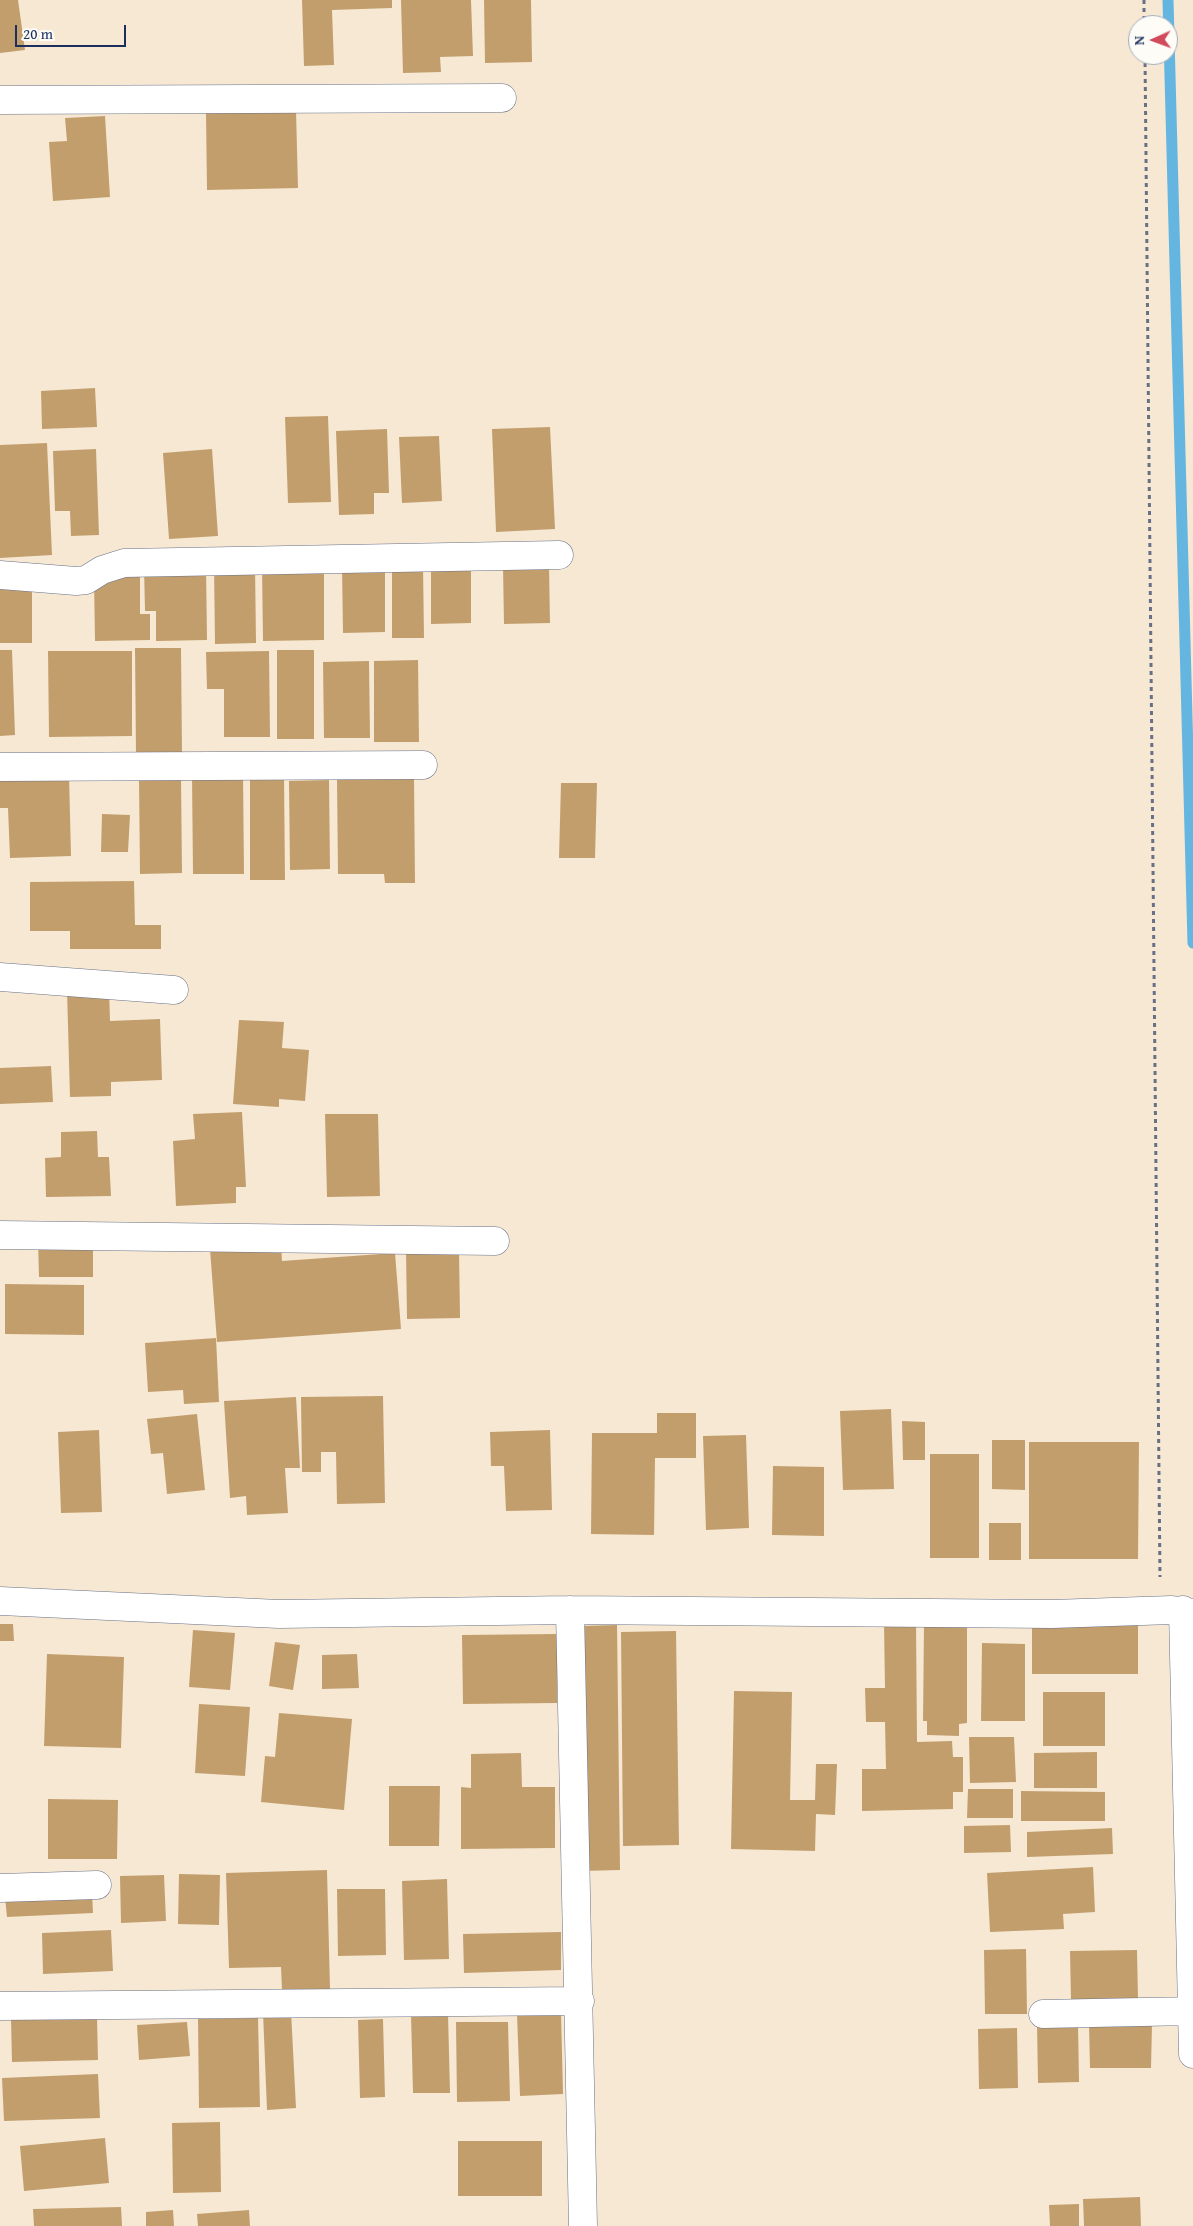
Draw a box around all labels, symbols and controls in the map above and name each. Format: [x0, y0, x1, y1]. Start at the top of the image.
scale bar [18, 15, 129, 47]
north arrow [1128, 15, 1178, 65]
text: 20 m [23, 23, 53, 44]
text: N [1129, 35, 1149, 46]

